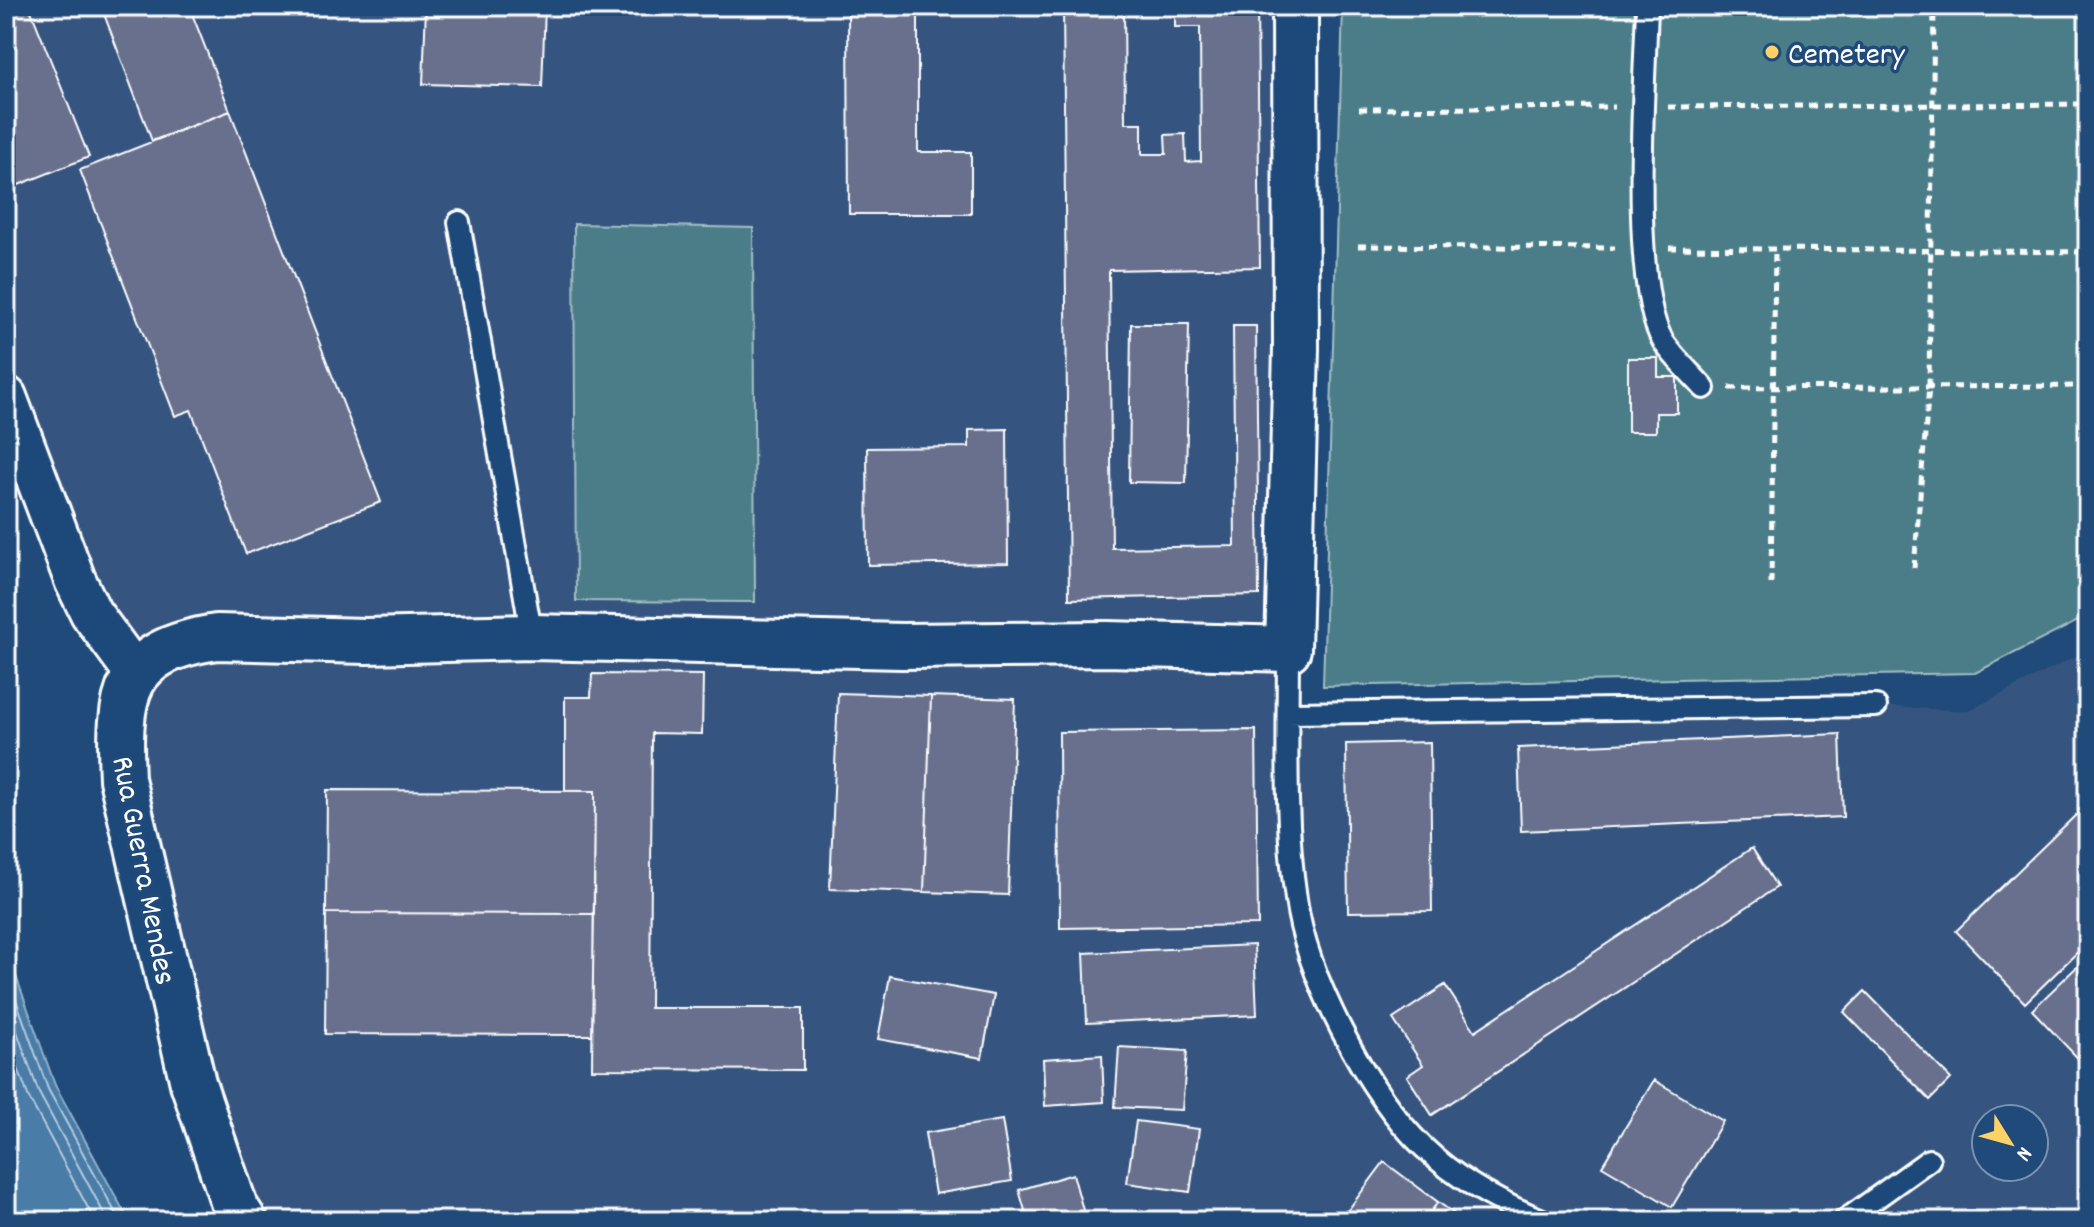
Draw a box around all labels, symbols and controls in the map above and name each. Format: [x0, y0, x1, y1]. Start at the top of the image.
place label: Cemetery [1788, 34, 1906, 80]
marker: Cemetery [1763, 43, 1781, 61]
street label: Rua Guerra Mendes [96, 753, 186, 989]
north arrow [1970, 1103, 2050, 1183]
text: N [2007, 1139, 2039, 1167]

